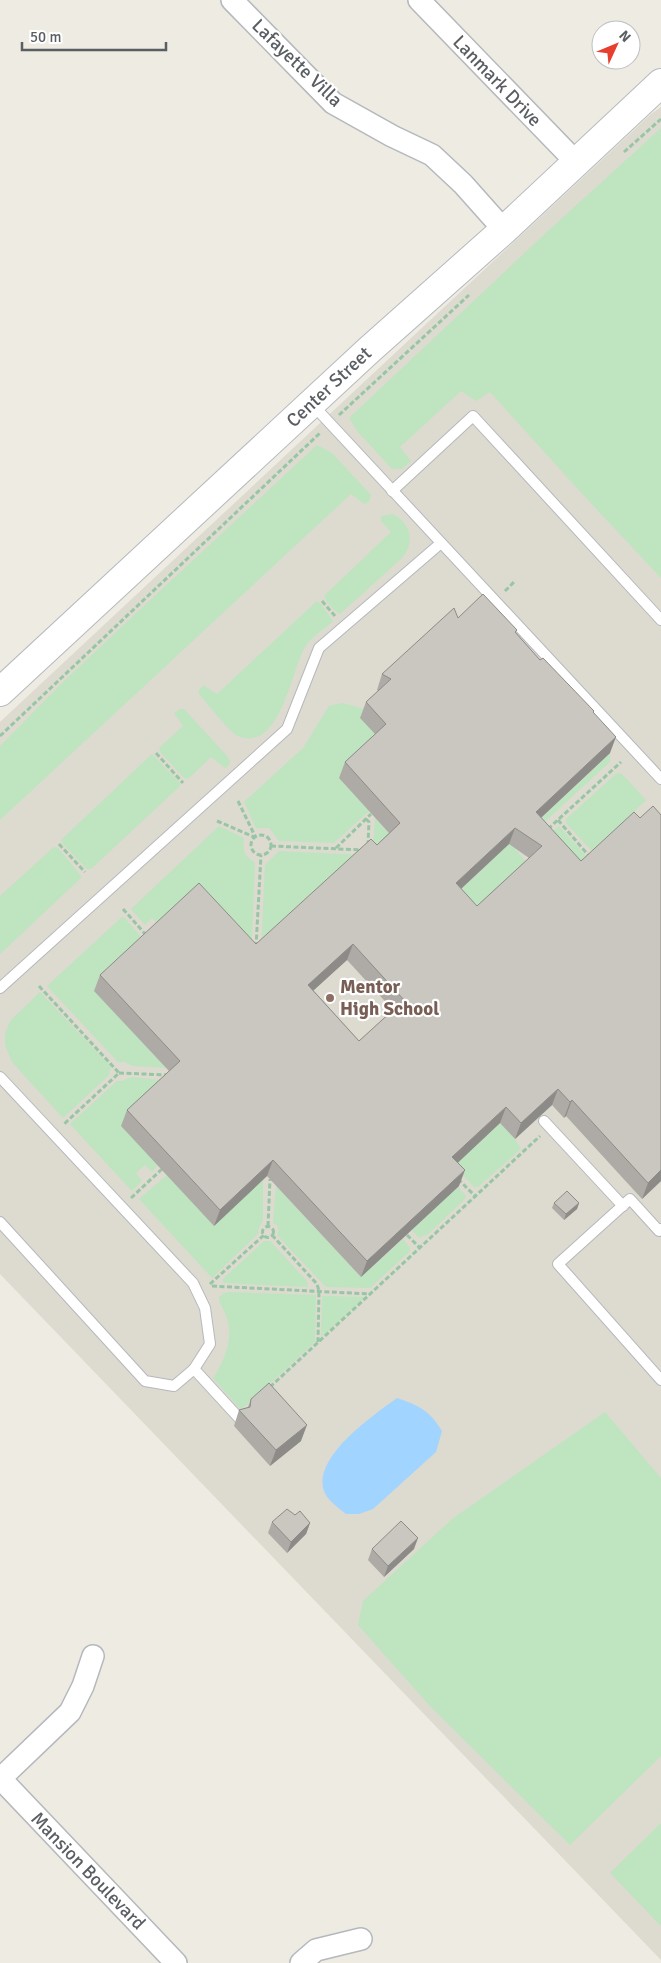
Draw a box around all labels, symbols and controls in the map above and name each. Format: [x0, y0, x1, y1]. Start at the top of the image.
street label: Lafayette Villa [247, 14, 347, 112]
scale bar [22, 20, 166, 52]
north arrow [591, 20, 641, 70]
text: N [615, 27, 634, 46]
text: 50 m [30, 28, 61, 46]
street label: Lanmark Drive [447, 30, 547, 132]
street label: Center Street [281, 341, 377, 433]
place label: Mentor High School [340, 975, 439, 1021]
marker: Mentor High School [324, 992, 336, 1004]
street label: Mansion Boulevard [26, 1807, 150, 1935]

